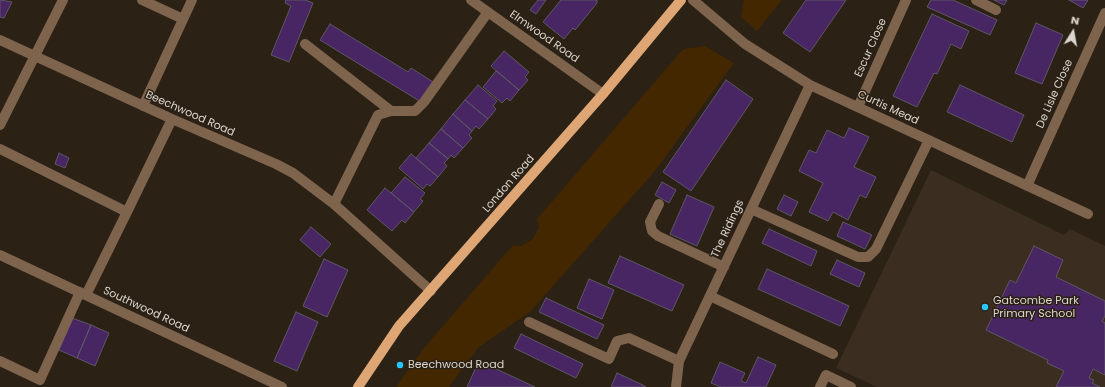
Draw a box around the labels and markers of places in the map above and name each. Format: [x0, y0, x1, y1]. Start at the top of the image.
place label: Gatcombe Park Primary School [993, 294, 1079, 320]
marker: Gatcombe Park Primary School [980, 302, 990, 312]
place label: Beechwood Road [408, 358, 504, 372]
marker: Beechwood Road [395, 360, 405, 370]

